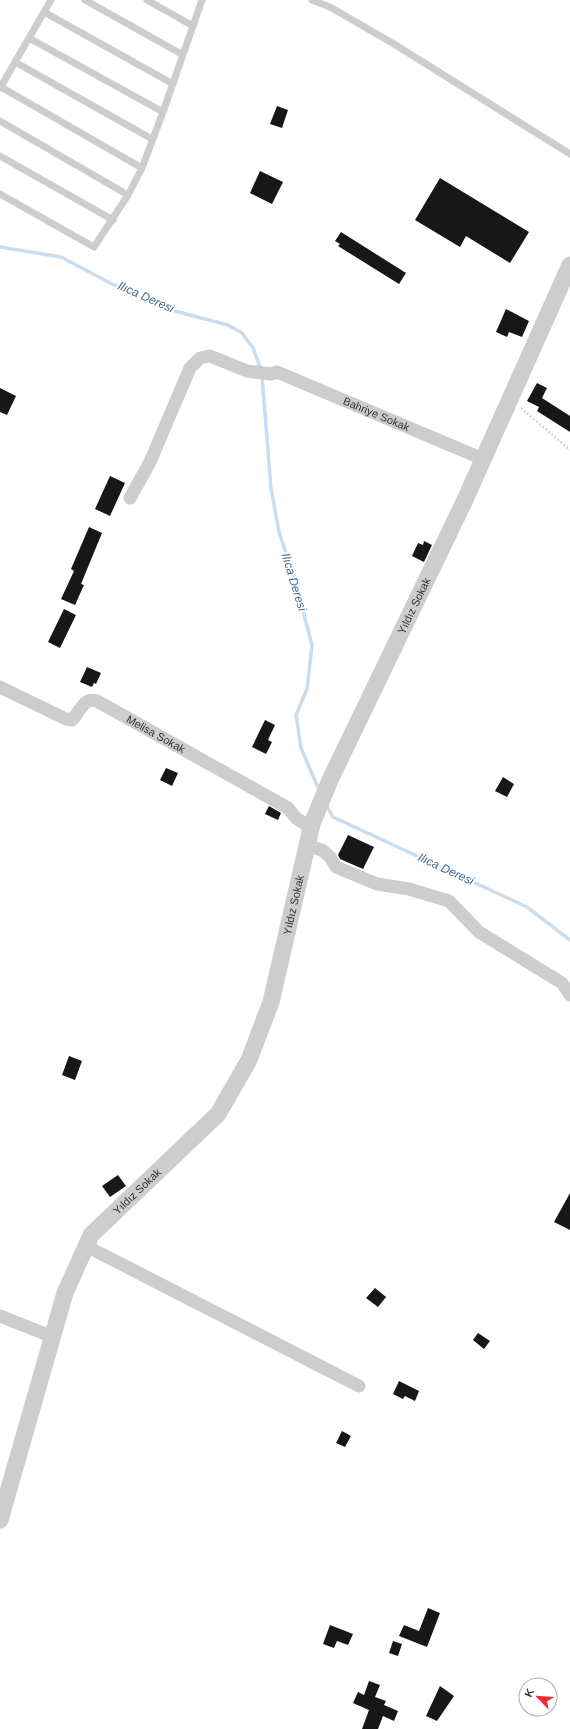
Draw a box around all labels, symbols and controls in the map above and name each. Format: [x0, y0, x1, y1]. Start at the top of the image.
water label: Ilıca Deresi [116, 278, 177, 316]
street label: Bahriye Sokak [341, 395, 412, 434]
water label: Ilıca Deresi [279, 551, 310, 613]
street label: Yıldız Sokak [395, 575, 433, 636]
street label: Melisa Sokak [124, 713, 188, 755]
water label: Ilıca Deresi [416, 850, 476, 888]
street label: Yıldız Sokak [281, 873, 306, 936]
street label: Yıldız Sokak [111, 1166, 163, 1217]
north arrow [518, 1677, 558, 1717]
text: K [522, 1687, 536, 1699]

